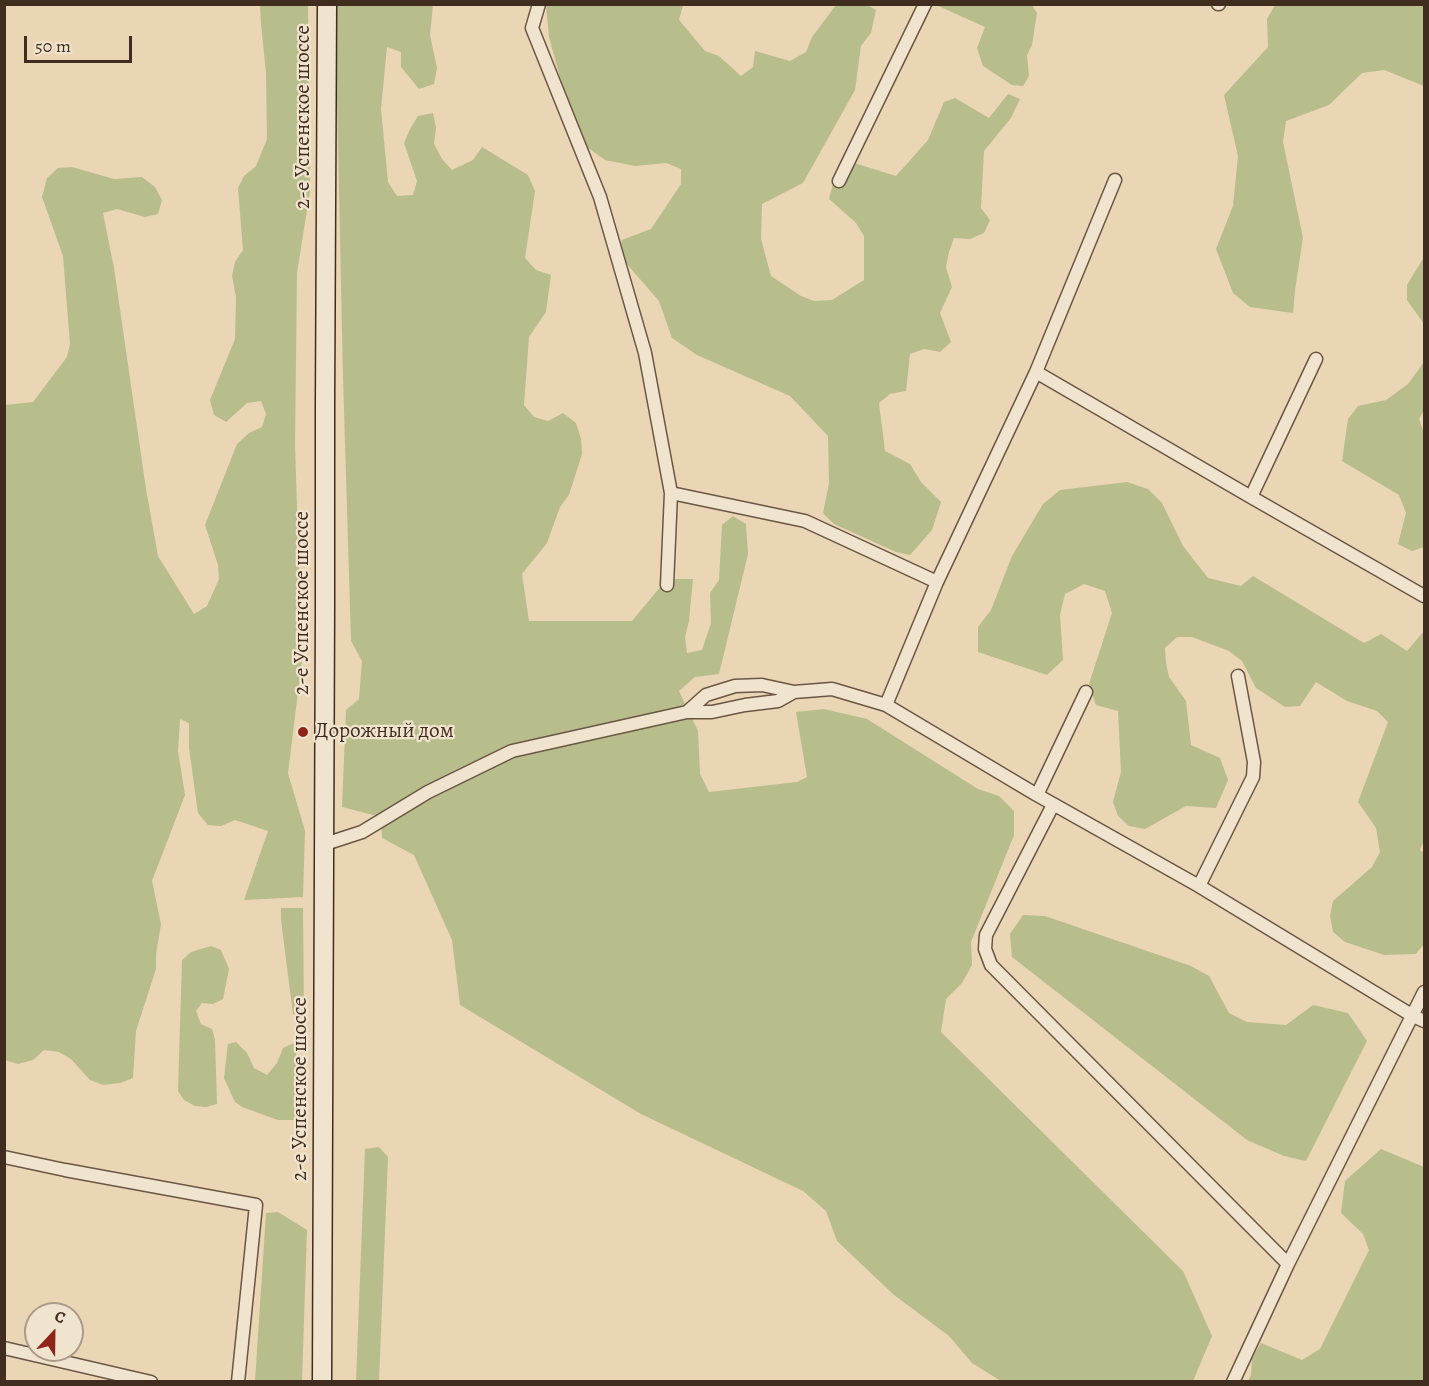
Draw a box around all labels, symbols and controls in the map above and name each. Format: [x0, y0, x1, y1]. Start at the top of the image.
scale bar [27, 24, 135, 62]
street label: 2-е Успенское шоссе [291, 25, 317, 209]
text: 50 m [35, 34, 71, 58]
street label: 2-е Успенское шоссе [290, 511, 316, 695]
place label: Дорожный дом [315, 719, 454, 745]
marker: Дорожный дом [296, 725, 310, 739]
street label: 2-е Успенское шоссе [288, 997, 314, 1181]
north arrow [24, 1302, 84, 1362]
text: С [51, 1305, 69, 1329]

